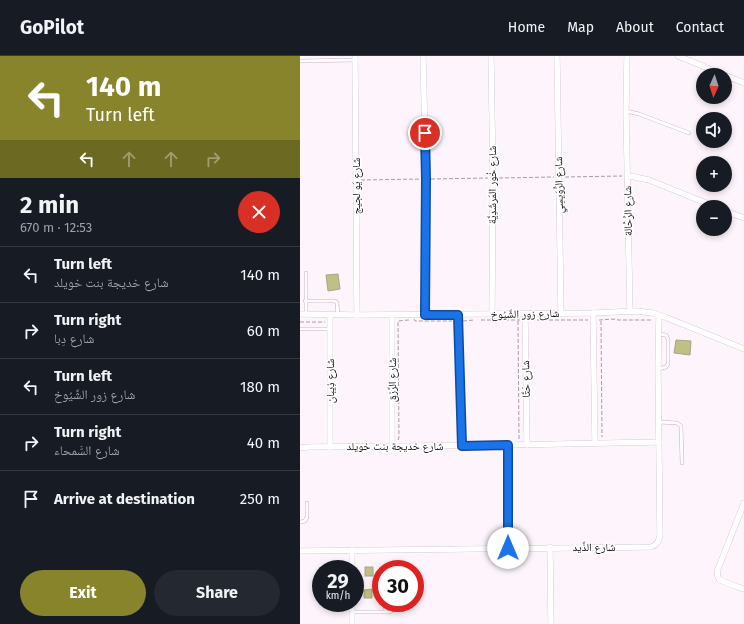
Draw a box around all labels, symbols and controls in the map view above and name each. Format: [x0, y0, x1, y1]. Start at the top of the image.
text: GoPilot [20, 16, 84, 39]
text: Home [508, 19, 545, 36]
text: Map [567, 19, 594, 36]
text: About [616, 19, 654, 36]
text: Contact [676, 19, 724, 36]
north arrow [696, 68, 732, 104]
map controls [696, 68, 732, 236]
text: 140 m [86, 70, 162, 103]
icon: left [20, 72, 72, 124]
text: Turn left [86, 104, 155, 126]
button: sound [696, 112, 732, 148]
pin [408, 116, 442, 150]
icon: arrive [414, 122, 436, 144]
street label: شارع خُور المَرشَدِيَّة [486, 146, 499, 224]
icon: left [76, 148, 98, 170]
icon: ahead [118, 148, 140, 170]
icon: ahead [160, 148, 182, 170]
icon: right [202, 148, 224, 170]
street label: شارع الرُّوَيسِي [552, 156, 568, 214]
button: + [696, 156, 732, 192]
street label: شارع يَو لجيج [350, 158, 363, 214]
street label: شارع الرَّحَّالة [621, 186, 635, 236]
text: 2 min [20, 191, 79, 219]
button: close [238, 191, 280, 233]
button: − [696, 200, 732, 236]
text: 670 m · 12:53 [20, 220, 92, 235]
text: Turn left [54, 255, 112, 273]
icon: left [20, 264, 42, 286]
text: 140 m [240, 266, 280, 284]
text: شارع خديجة بنت خويلد [54, 275, 169, 290]
street label: شارع زور الشِّيُوخ [491, 307, 559, 321]
text: Turn right [54, 311, 121, 329]
icon: right [20, 320, 42, 342]
text: 60 m [247, 322, 280, 340]
text: شارع دِبا [54, 331, 94, 346]
street label: شارع الرِّزق [386, 358, 399, 402]
street label: شارع ذِيبان [324, 359, 337, 403]
street label: شارع حَتَّا [519, 360, 533, 398]
text: Turn left [54, 367, 112, 385]
icon: left [20, 376, 42, 398]
text: 180 m [240, 378, 280, 396]
text: شارع زور الشِّيُوخ [54, 387, 135, 402]
text: Turn right [54, 423, 121, 441]
icon: right [20, 432, 42, 454]
text: 40 m [247, 434, 280, 452]
street label: شارع خديجة بنت خويلد [347, 440, 444, 453]
text: شارع السَّمحاء [54, 443, 120, 458]
icon: arrive [20, 488, 42, 510]
text: Arrive at destination [54, 490, 195, 508]
text: 250 m [240, 490, 280, 508]
position arrow [487, 527, 529, 569]
street label: شارع الذِّيد [573, 541, 615, 554]
speed limit sign: 30 [372, 560, 424, 612]
text: 29 [327, 569, 349, 593]
button: Exit [20, 570, 146, 616]
button: Share [154, 570, 280, 616]
text: km/h [326, 590, 350, 602]

